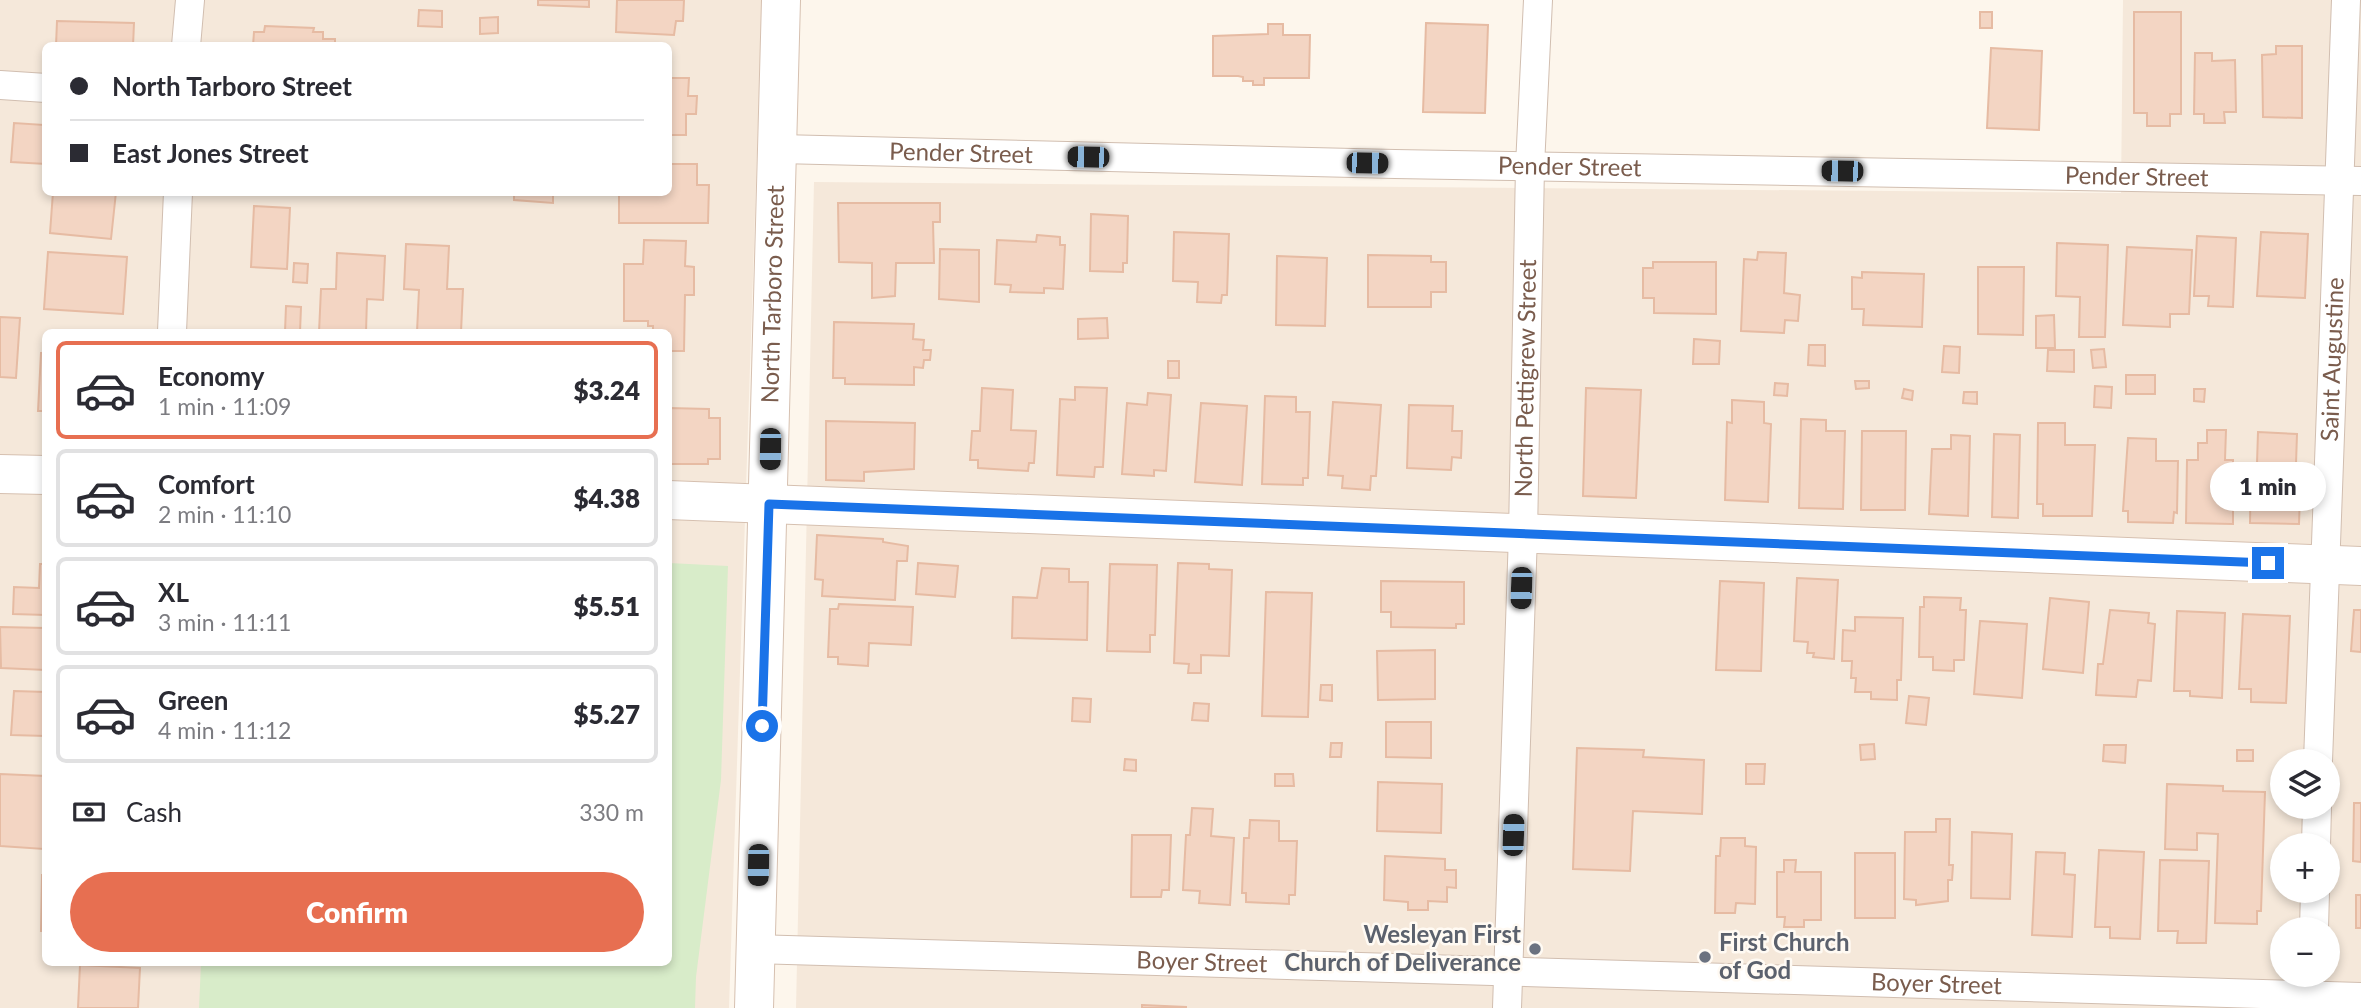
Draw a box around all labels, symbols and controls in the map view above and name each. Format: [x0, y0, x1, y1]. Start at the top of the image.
text: North Tarboro Street [112, 70, 352, 102]
street label: Pender Street [889, 136, 1034, 168]
text: East Jones Street [112, 137, 309, 169]
car [1067, 146, 1110, 168]
street label: Pender Street [1498, 150, 1642, 181]
car [1346, 152, 1389, 174]
car [1821, 160, 1864, 182]
street label: Pender Street [2065, 160, 2209, 191]
street label: North Tarboro Street [754, 184, 789, 404]
street label: North Pettigrew Street [1508, 258, 1541, 498]
street label: Saint Augustine [2314, 277, 2349, 442]
icon: car [74, 359, 137, 422]
text: Economy [158, 360, 264, 392]
text: $3.24 [573, 374, 640, 406]
text: 1 min · 11:09 [158, 392, 291, 420]
car [760, 428, 781, 470]
callout: 1 min [2210, 462, 2326, 510]
icon: car [74, 467, 137, 530]
text: Comfort [158, 468, 255, 500]
text: 1 min [2239, 472, 2297, 500]
text: $4.38 [573, 482, 640, 514]
text: 2 min · 11:10 [158, 500, 291, 528]
route end [2252, 547, 2284, 579]
car [1510, 567, 1533, 609]
icon: car [74, 575, 137, 638]
text: XL [158, 576, 189, 608]
text: $5.51 [573, 590, 640, 622]
text: 3 min · 11:11 [158, 608, 291, 636]
icon: car [74, 683, 137, 746]
text: Green [158, 684, 228, 716]
text: $5.27 [573, 698, 640, 730]
route start [746, 710, 778, 742]
text: 4 min · 11:12 [158, 716, 291, 744]
map controls [2270, 749, 2340, 987]
button: layers [2270, 749, 2340, 819]
icon: cash [70, 793, 108, 831]
text: Cash [126, 796, 182, 828]
text: 330 m [579, 798, 644, 826]
car [1502, 814, 1525, 856]
button: + [2270, 833, 2340, 903]
car [748, 844, 769, 886]
button: Confirm [70, 872, 644, 952]
button: − [2270, 917, 2340, 987]
place label: Wesleyan First Church of Deliverance [1284, 919, 1521, 976]
place label: First Church of God [1719, 927, 1850, 984]
marker: Wesleyan First Church of Deliverance [1527, 941, 1543, 957]
street label: Boyer Street [1136, 944, 1268, 977]
marker: First Church of God [1697, 949, 1713, 965]
street label: Boyer Street [1871, 966, 2003, 999]

